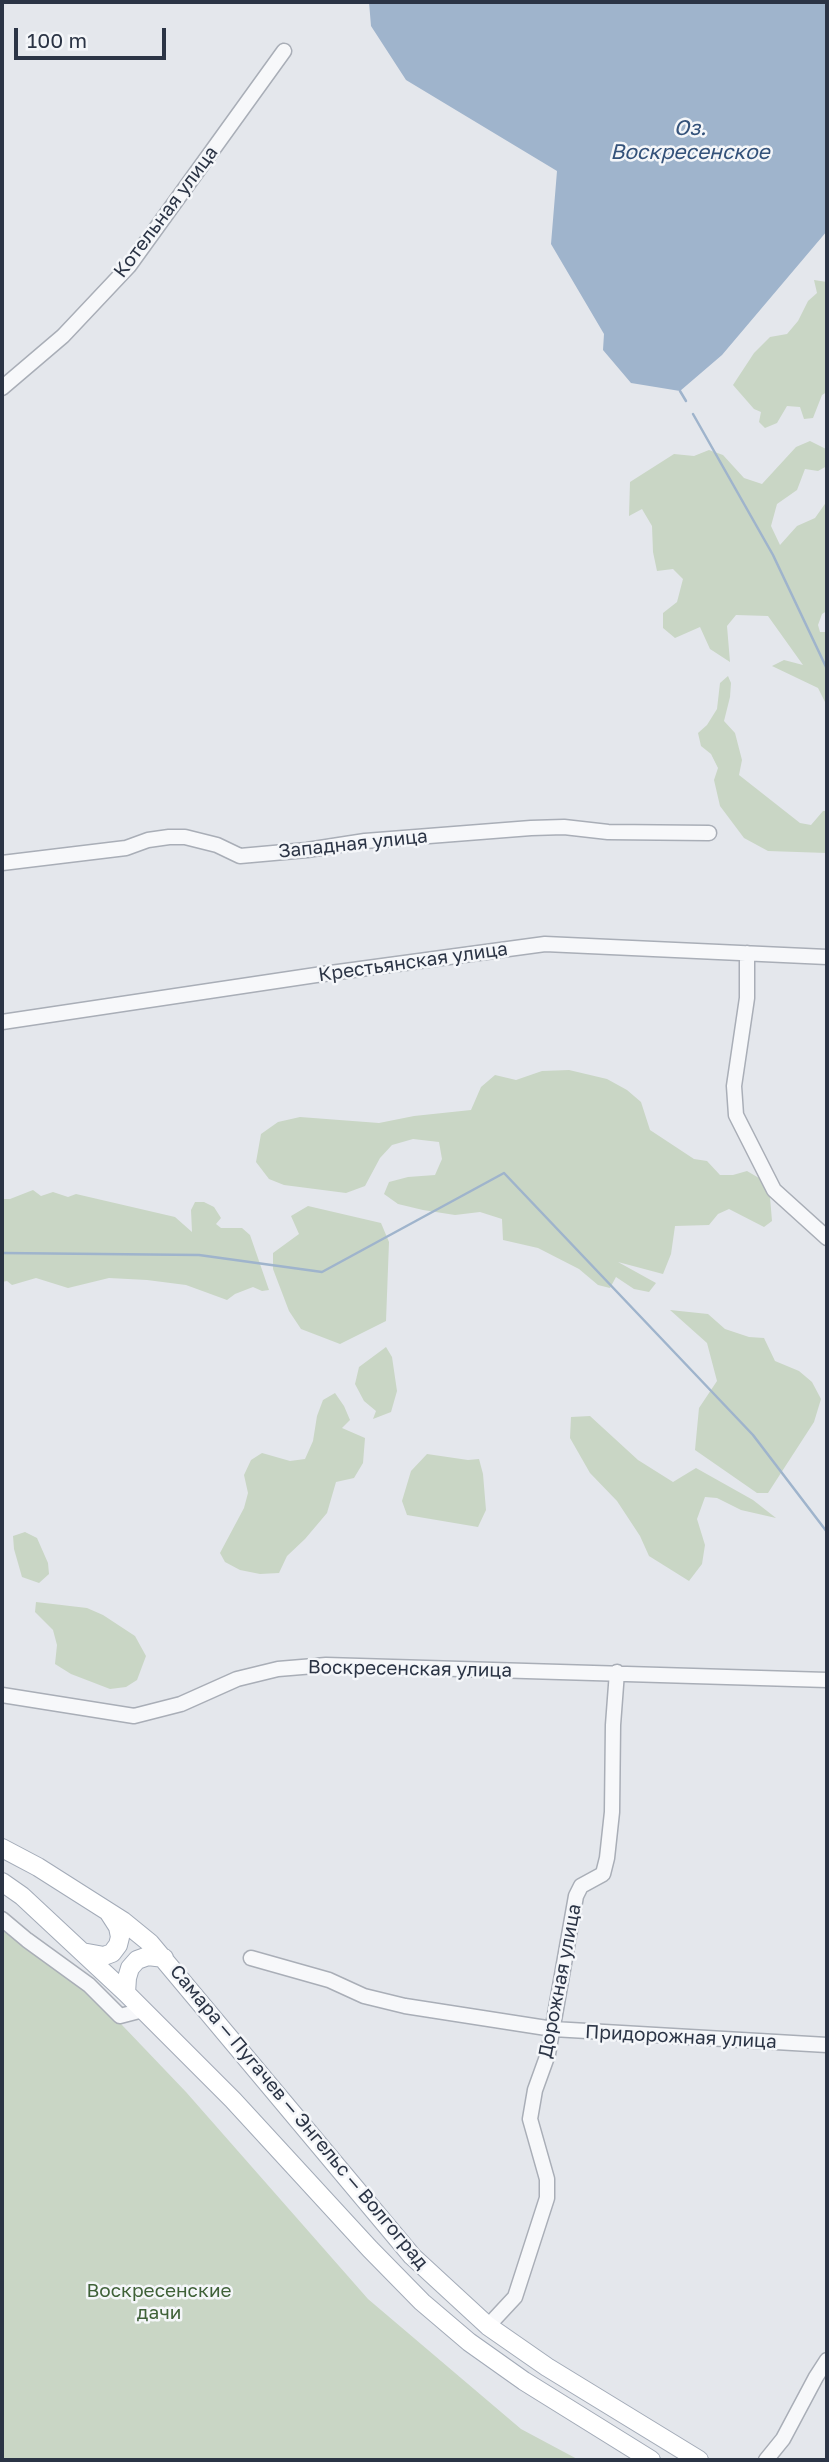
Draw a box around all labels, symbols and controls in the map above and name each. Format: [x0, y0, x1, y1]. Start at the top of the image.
scale bar [18, 14, 170, 58]
text: 100 m [27, 27, 87, 53]
water label: Оз. Воскресенское [610, 115, 770, 165]
street label: Котельная улица [109, 142, 223, 282]
street label: Западная улица [277, 825, 429, 863]
street label: Крестьянская улица [317, 937, 509, 987]
street label: Воскресенская улица [308, 1656, 512, 1682]
street label: Дорожная улица [534, 1902, 586, 2060]
street label: Самара — Пугачев — Энгельс — Волгоград [165, 1960, 433, 2274]
street label: Придорожная улица [585, 2021, 777, 2053]
park label: Воскресенские дачи [87, 2280, 231, 2324]

